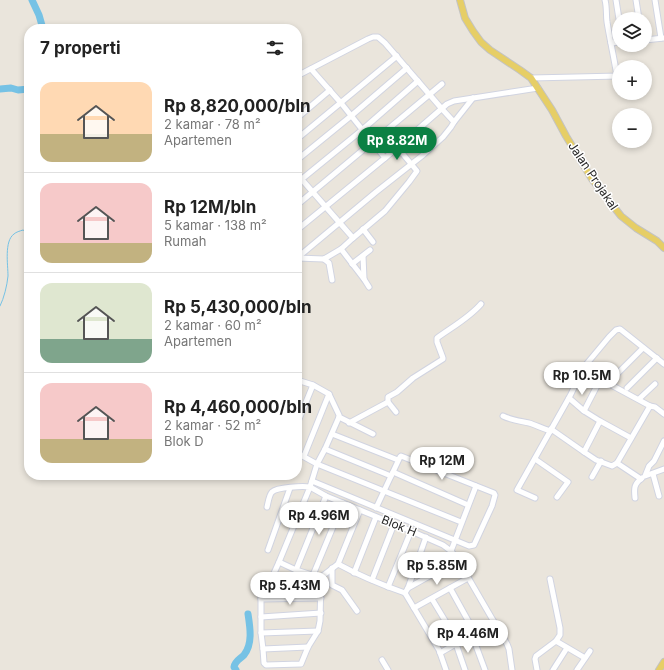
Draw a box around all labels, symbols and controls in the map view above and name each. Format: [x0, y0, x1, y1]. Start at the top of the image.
map controls [612, 12, 652, 148]
button: layers [612, 12, 652, 52]
icon: filters [264, 37, 286, 59]
text: 7 properti [40, 38, 121, 58]
button: + [612, 60, 652, 100]
text: Rp 8,820,000/bln [164, 96, 311, 116]
icon: home [72, 98, 120, 146]
button: − [612, 108, 652, 148]
text: 2 kamar · 78 m² [164, 116, 261, 132]
pin: Rp 8.82M [356, 127, 438, 161]
text: Apartemen [164, 132, 232, 148]
text: Rp 8.82M [367, 132, 427, 148]
street label: Jalan Projakal [565, 139, 622, 213]
text: Rp 12M/bln [164, 197, 256, 217]
icon: home [72, 199, 120, 247]
text: 5 kamar · 138 m² [164, 217, 267, 233]
text: Rumah [164, 233, 206, 249]
text: Rp 5,430,000/bln [164, 297, 312, 317]
icon: home [72, 299, 120, 347]
text: 2 kamar · 60 m² [164, 317, 262, 333]
text: Apartemen [164, 333, 232, 349]
pin: Rp 10.5M [541, 362, 623, 396]
text: Rp 10.5M [553, 367, 611, 383]
text: Rp 4,460,000/bln [164, 397, 312, 417]
icon: home [72, 399, 120, 447]
text: 2 kamar · 52 m² [164, 417, 261, 433]
text: Blok D [164, 433, 204, 449]
pin: Rp 12M [409, 447, 475, 481]
text: Rp 12M [419, 452, 465, 468]
pin: Rp 4.96M [278, 502, 360, 536]
text: Rp 4.96M [288, 507, 350, 523]
street label: Blok H [379, 512, 419, 539]
pin: Rp 5.85M [396, 552, 478, 586]
text: Rp 5.85M [407, 557, 467, 573]
pin: Rp 5.43M [249, 572, 331, 606]
text: Rp 5.43M [259, 577, 321, 593]
pin: Rp 4.46M [427, 620, 509, 654]
text: Rp 4.46M [437, 625, 499, 641]

